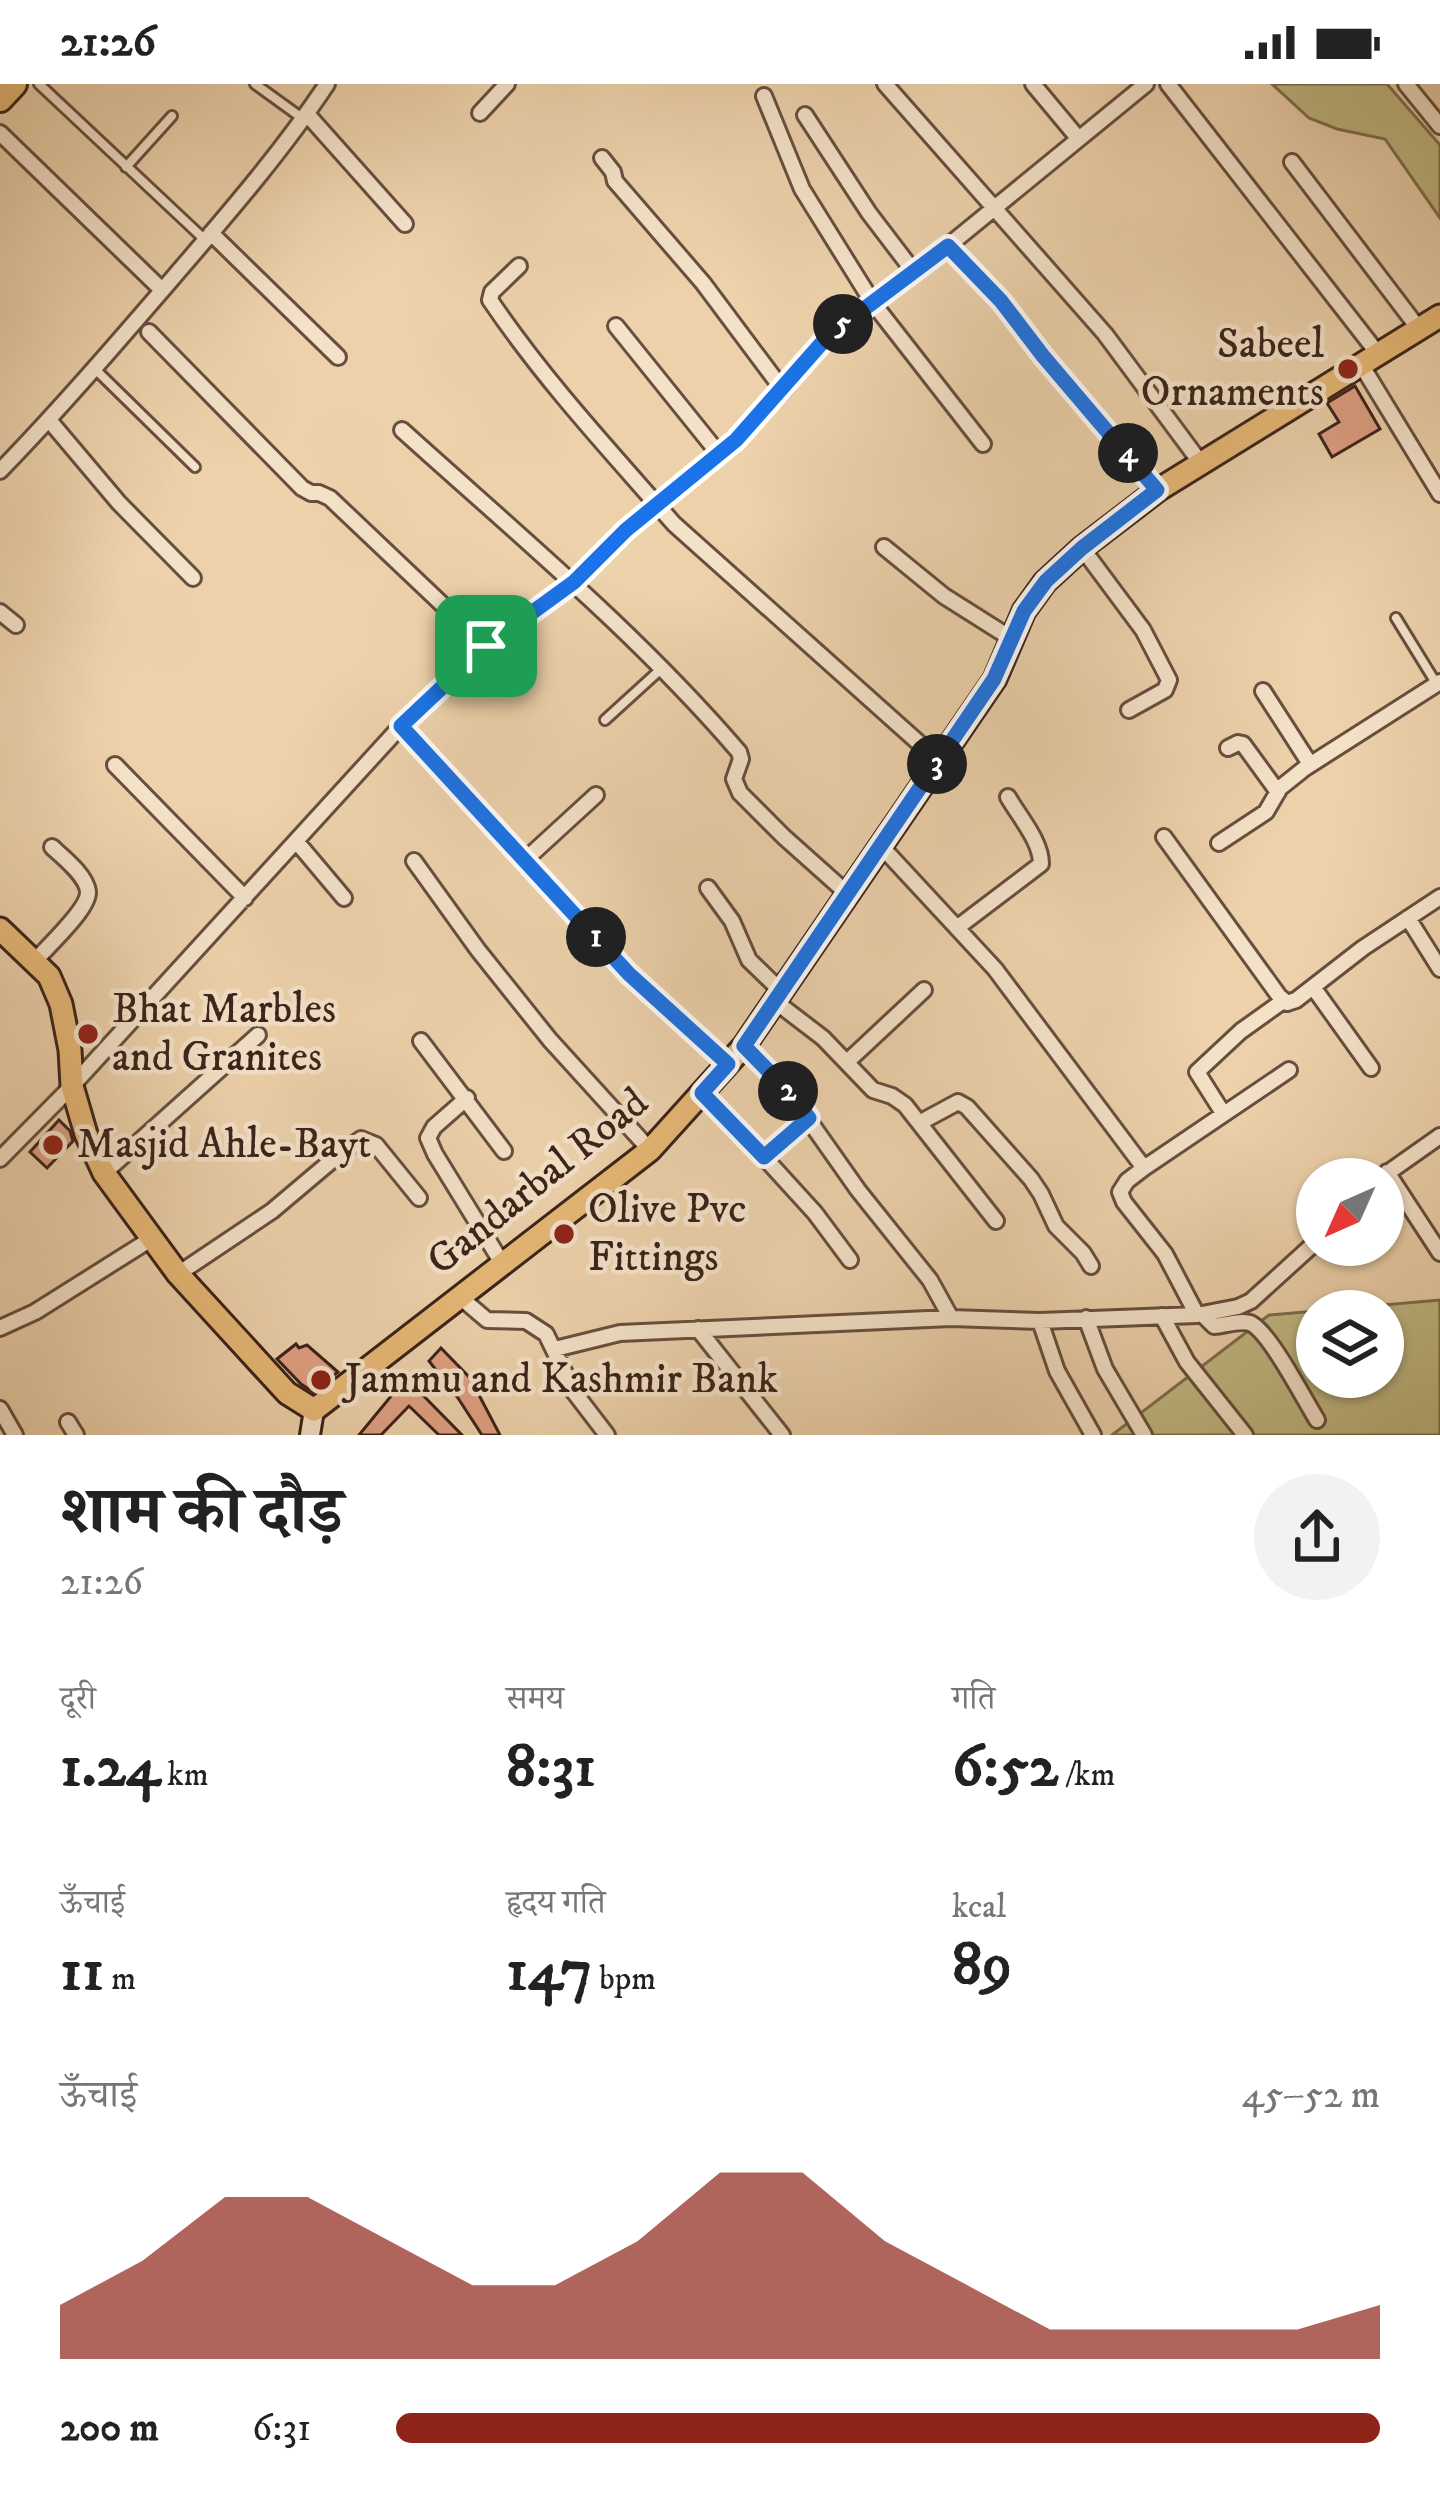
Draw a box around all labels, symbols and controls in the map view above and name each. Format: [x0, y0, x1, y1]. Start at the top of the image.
text: 21:26 [60, 14, 156, 70]
pin: 5 [813, 294, 873, 354]
text: 5 [835, 303, 851, 344]
place label: Sabeel Ornaments [1141, 319, 1324, 419]
marker: Sabeel Ornaments [1335, 356, 1361, 382]
pin: 4 [1098, 423, 1158, 483]
text: 4 [1119, 432, 1138, 473]
pin [435, 595, 537, 697]
icon: arrive [453, 613, 519, 679]
pin: 3 [907, 734, 967, 794]
text: 3 [931, 743, 943, 784]
pin: 1 [566, 907, 626, 967]
text: 1 [590, 916, 602, 957]
place label: Bhat Marbles and Granites [112, 984, 336, 1084]
marker: Bhat Marbles and Granites [75, 1021, 101, 1047]
pin: 2 [758, 1061, 818, 1121]
text: 2 [780, 1070, 796, 1111]
street label: Gandarbal Road [417, 1077, 659, 1287]
place label: Masjid Ahle-Bayt [77, 1119, 371, 1171]
marker: Masjid Ahle-Bayt [40, 1132, 66, 1158]
north arrow [1296, 1158, 1404, 1266]
map controls [1296, 1158, 1404, 1398]
place label: Olive Pvc Fittings [588, 1184, 746, 1284]
marker: Olive Pvc Fittings [551, 1221, 577, 1247]
button: layers [1296, 1290, 1404, 1398]
place label: Jammu and Kashmir Bank [341, 1354, 778, 1406]
marker: Jammu and Kashmir Bank [308, 1367, 334, 1393]
text: शाम की दौड़ [60, 1472, 343, 1554]
button: share [1254, 1474, 1380, 1600]
text: 21:26 [60, 1558, 143, 1607]
text: दूरी [60, 1679, 96, 1720]
text: समय [506, 1679, 564, 1720]
text: गति [952, 1679, 995, 1720]
text: 1.24 [60, 1730, 160, 1805]
text: 8:31 [506, 1730, 596, 1805]
text: 6:52 [952, 1730, 1058, 1805]
text: km [160, 1755, 209, 1796]
text: /km [1058, 1755, 1115, 1796]
text: ऊँचाई [60, 1883, 125, 1924]
text: हृदय गति [506, 1883, 606, 1924]
text: kcal [952, 1887, 1006, 1928]
text: 89 [952, 1928, 1012, 2003]
text: 11 [60, 1934, 104, 2009]
text: 147 [506, 1934, 592, 2009]
text: m [104, 1959, 136, 2000]
text: bpm [592, 1959, 656, 2000]
text: ऊँचाई [60, 2071, 137, 2120]
text: 45–52 m [1242, 2071, 1380, 2120]
text: 200 m [60, 2404, 159, 2453]
text: 6:31 [252, 2404, 311, 2453]

